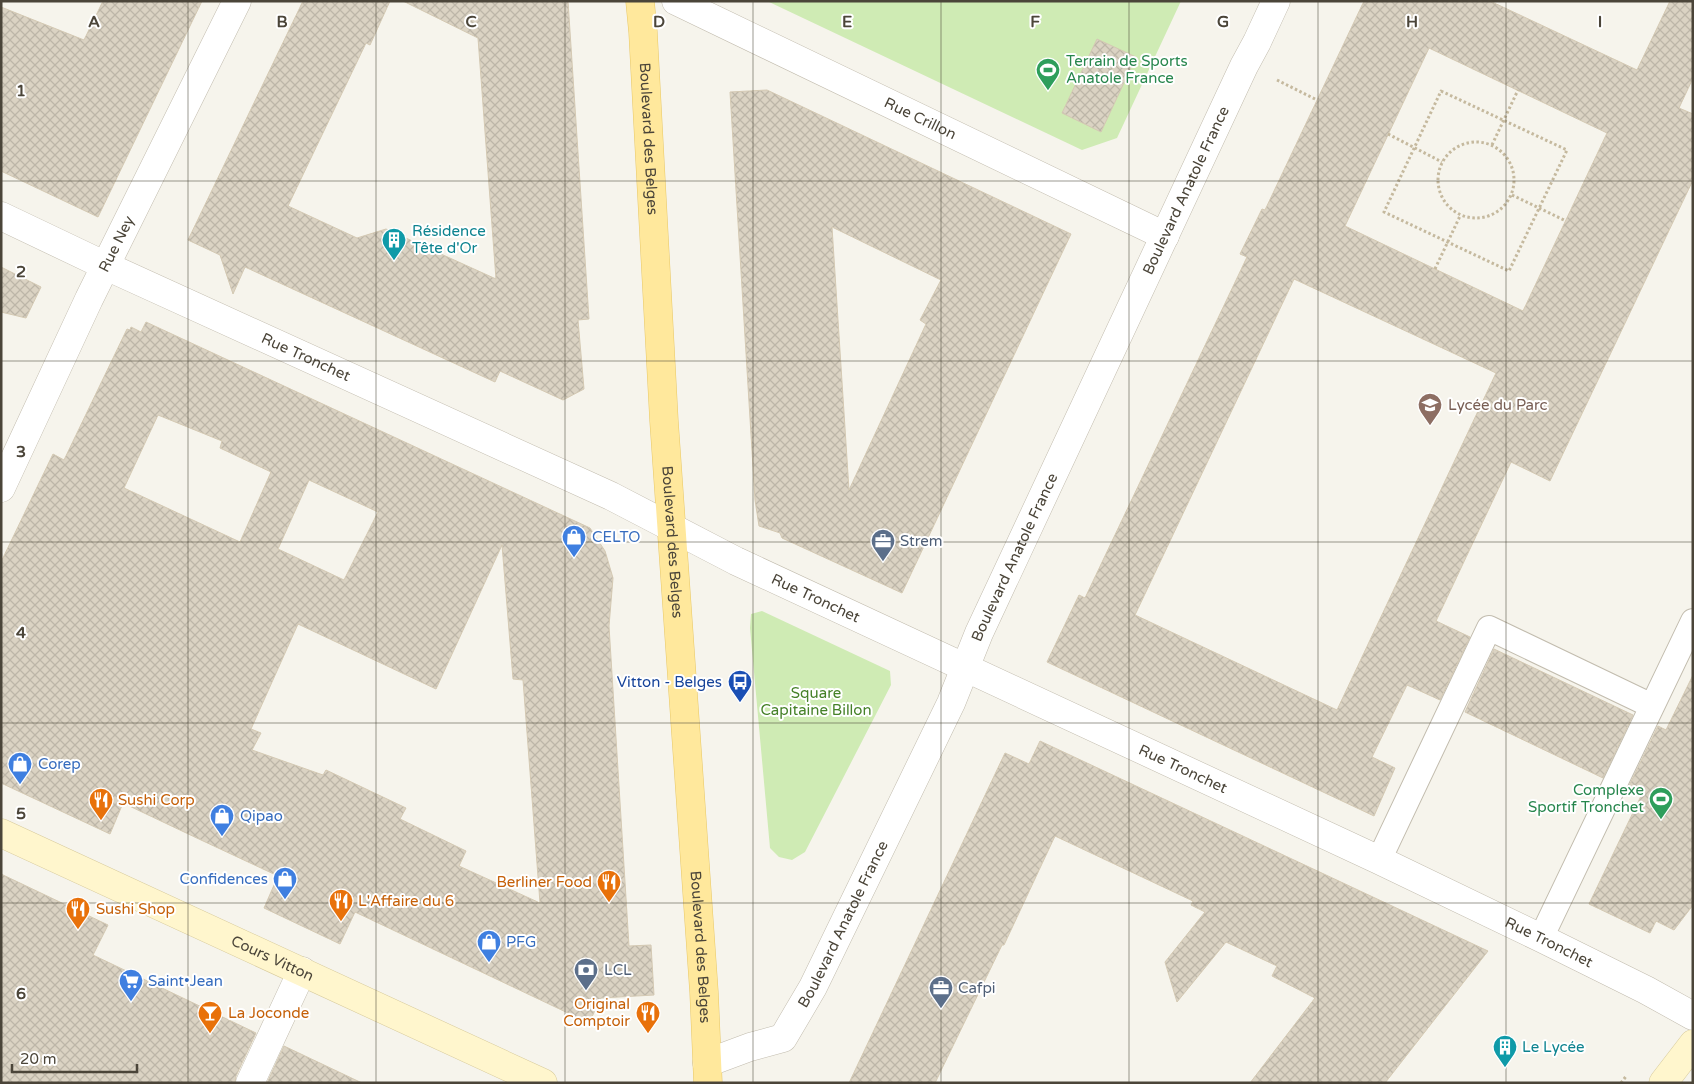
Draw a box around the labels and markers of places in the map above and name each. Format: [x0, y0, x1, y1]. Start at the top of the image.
place label: Terrain de Sports Anatole France [1066, 52, 1188, 87]
sports icon: Terrain de Sports Anatole France [1035, 57, 1061, 91]
place label: Résidence Tête d'Or [412, 222, 486, 257]
building icon: Résidence Tête d'Or [381, 227, 407, 261]
school or university icon: Lycée du Parc [1417, 392, 1443, 426]
place label: Lycée du Parc [1448, 396, 1548, 414]
shop icon: CELTO [561, 524, 587, 558]
place label: CELTO [592, 528, 641, 546]
office icon: Strem [870, 528, 896, 562]
place label: Strem [900, 532, 942, 550]
bus stop icon: Vitton - Belges [727, 669, 753, 703]
place label: Vitton - Belges [617, 673, 722, 691]
shop icon: Corep [7, 751, 33, 785]
place label: Corep [38, 755, 81, 773]
place label: Complexe Sportif Tronchet [1528, 781, 1644, 816]
sports icon: Complexe Sportif Tronchet [1648, 786, 1674, 820]
restaurant icon: Sushi Corp [88, 787, 114, 821]
place label: Sushi Corp [118, 791, 195, 809]
shop icon: Qipao [209, 803, 235, 837]
place label: Qipao [240, 807, 283, 825]
shop icon: Confidences [272, 866, 298, 900]
restaurant icon: Berliner Food [596, 869, 622, 903]
place label: Confidences [179, 870, 268, 888]
place label: Berliner Food [496, 873, 592, 891]
restaurant icon: L'Affaire du 6 [328, 888, 354, 922]
place label: L'Affaire du 6 [358, 892, 454, 910]
restaurant icon: Sushi Shop [65, 896, 91, 930]
place label: Sushi Shop [96, 900, 175, 918]
shop icon: PFG [476, 929, 502, 963]
place label: PFG [506, 933, 536, 951]
bank icon: LCL [573, 957, 599, 991]
place label: LCL [604, 961, 632, 979]
supermarket icon: Saint•Jean [118, 968, 144, 1002]
place label: Saint•Jean [148, 972, 223, 990]
office icon: Cafpi [928, 975, 954, 1009]
place label: Cafpi [958, 979, 996, 997]
place label: Original Comptoir [563, 995, 630, 1030]
bar icon: La Joconde [197, 1000, 223, 1034]
restaurant icon: Original Comptoir [635, 1000, 661, 1034]
place label: La Joconde [228, 1004, 309, 1022]
building icon: Le Lycée [1492, 1034, 1518, 1068]
place label: Le Lycée [1522, 1038, 1585, 1056]

